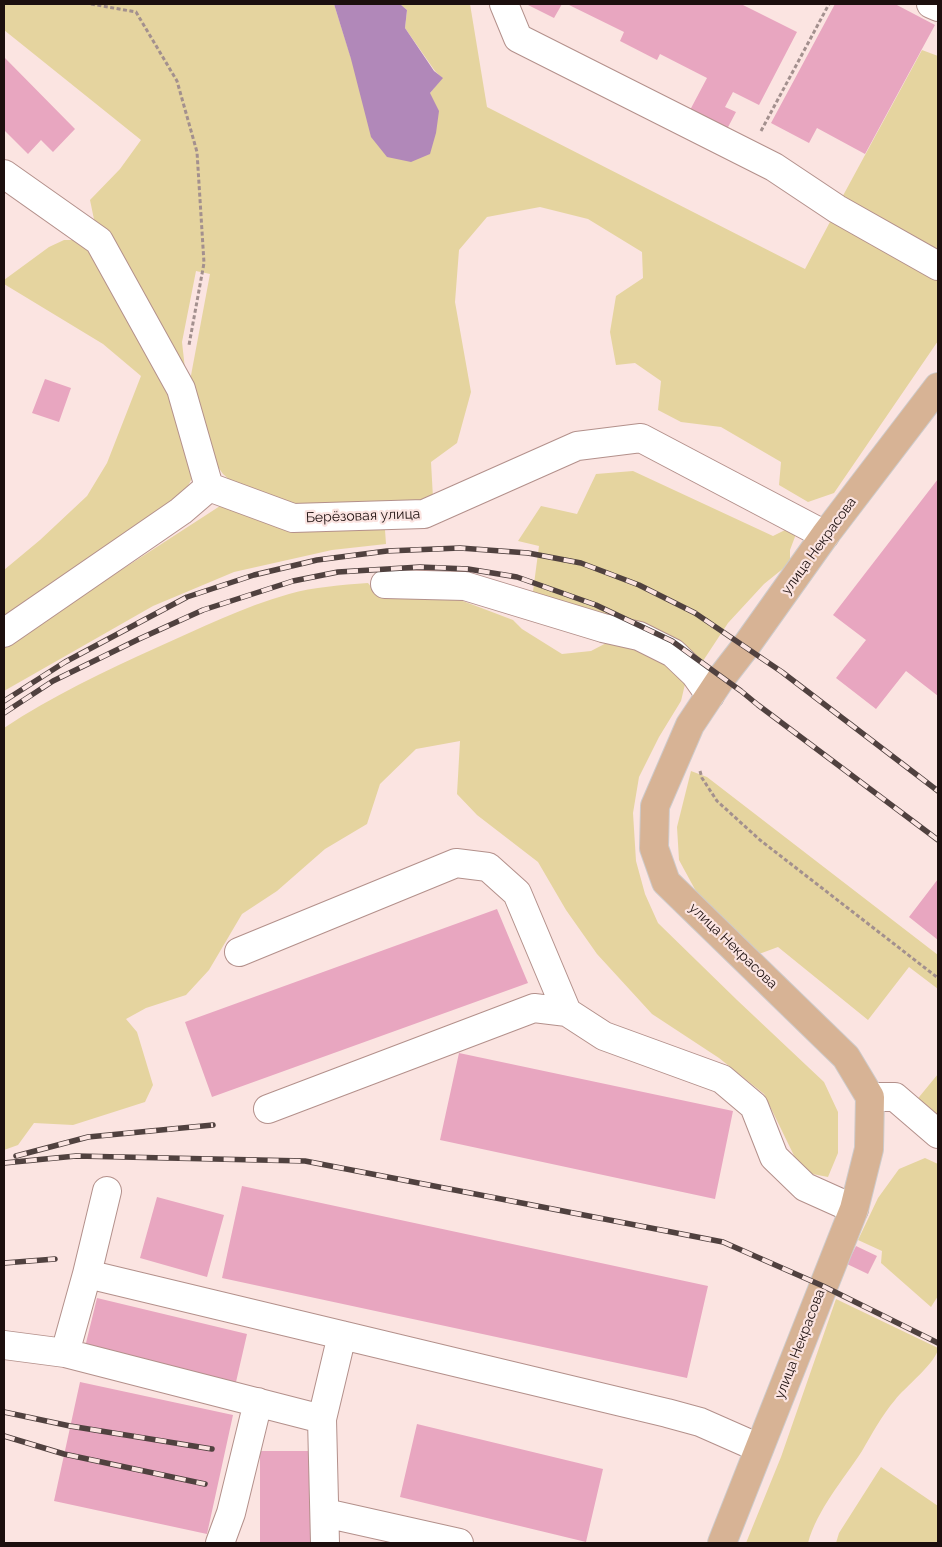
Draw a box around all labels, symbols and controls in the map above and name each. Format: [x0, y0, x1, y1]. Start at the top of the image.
street label: улица Некрасова [778, 494, 860, 598]
street label: Берёзовая улица [305, 506, 421, 526]
street label: улица Некрасова [685, 900, 781, 992]
street label: улица Некрасова [771, 1287, 829, 1401]

